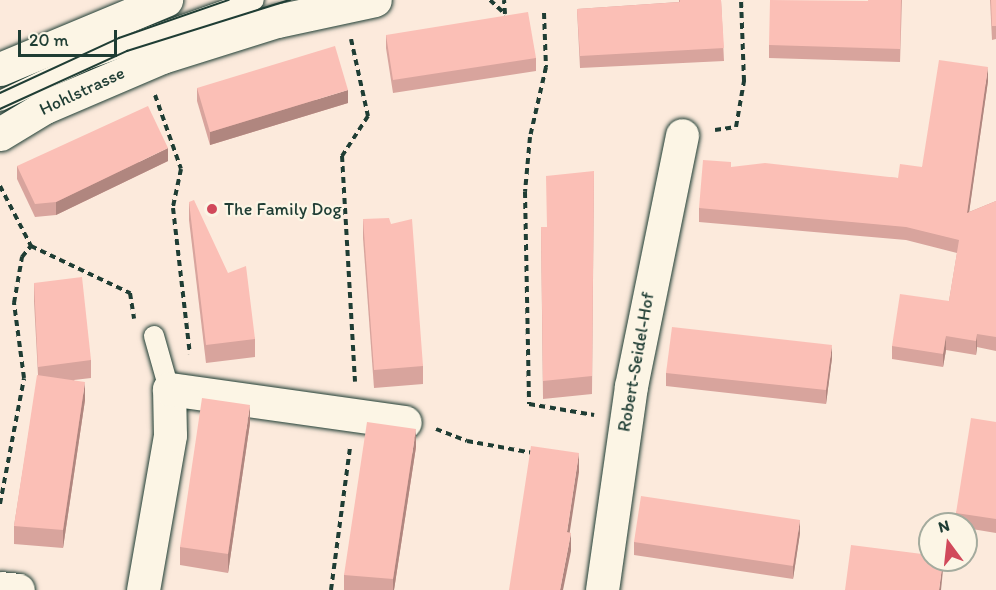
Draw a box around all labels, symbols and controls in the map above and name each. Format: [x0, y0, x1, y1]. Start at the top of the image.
scale bar [21, 18, 120, 56]
text: 20 m [29, 29, 69, 51]
street label: Hohlstrasse [36, 62, 128, 120]
place label: The Family Dog [224, 198, 342, 220]
marker: The Family Dog [205, 202, 219, 216]
street label: Robert-Seidel-Hof [613, 291, 659, 433]
north arrow [918, 512, 978, 572]
text: N [936, 515, 951, 537]

